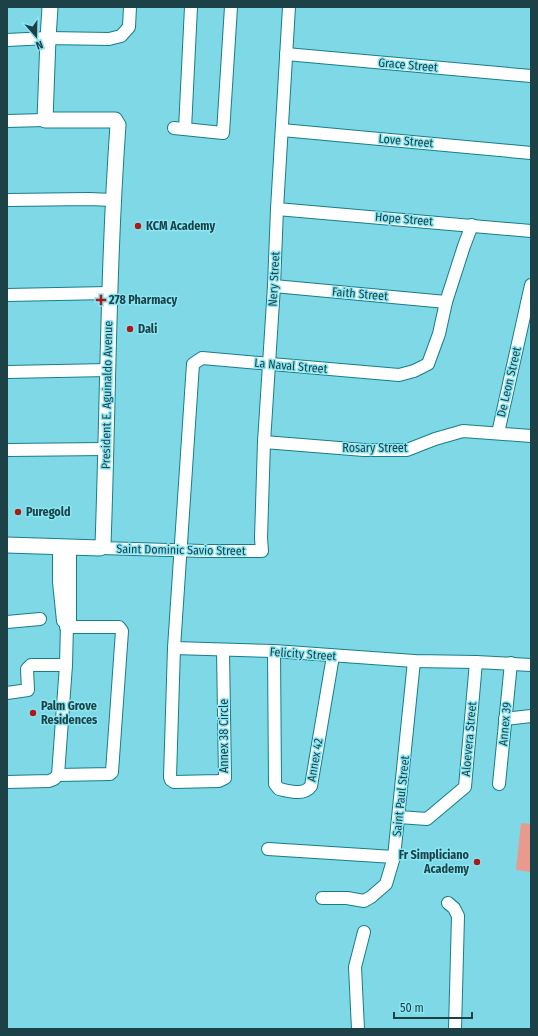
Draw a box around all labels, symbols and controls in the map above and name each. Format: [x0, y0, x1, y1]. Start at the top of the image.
north arrow [16, 16, 56, 56]
text: N [34, 38, 45, 52]
street label: Grace Street [378, 55, 438, 75]
street label: Love Street [378, 132, 434, 150]
street label: Hope Street [374, 209, 434, 229]
place label: KCM Academy [146, 219, 215, 233]
marker: KCM Academy [133, 221, 143, 231]
street label: Nery Street [266, 251, 282, 307]
street label: Faith Street [331, 285, 389, 303]
place label: 278 Pharmacy [108, 293, 178, 307]
marker: 278 Pharmacy [96, 295, 106, 305]
street label: President E. Aguinaldo Avenue [99, 321, 115, 469]
place label: Dali [138, 322, 157, 336]
marker: Dali [125, 324, 135, 334]
street label: De Leon Street [494, 345, 524, 418]
street label: La Naval Street [254, 356, 328, 376]
street label: Rosary Street [342, 441, 408, 455]
place label: Puregold [26, 505, 71, 519]
marker: Puregold [13, 507, 23, 517]
street label: Saint Dominic Savio Street [116, 542, 246, 558]
street label: Felicity Street [269, 645, 337, 663]
place label: Palm Grove Residences [41, 699, 98, 727]
street label: Annex 38 Circle [217, 699, 231, 773]
street label: Aloevera Street [459, 701, 479, 777]
street label: Annex 39 [496, 701, 514, 747]
marker: Palm Grove Residences [28, 708, 38, 718]
street label: Annex 42 [304, 737, 326, 783]
street label: Saint Paul Street [390, 755, 412, 837]
place label: Fr Simpliciano Academy [399, 848, 470, 876]
marker: Fr Simpliciano Academy [472, 857, 482, 867]
scale bar [394, 994, 472, 1020]
text: 50 m [400, 1001, 424, 1015]

